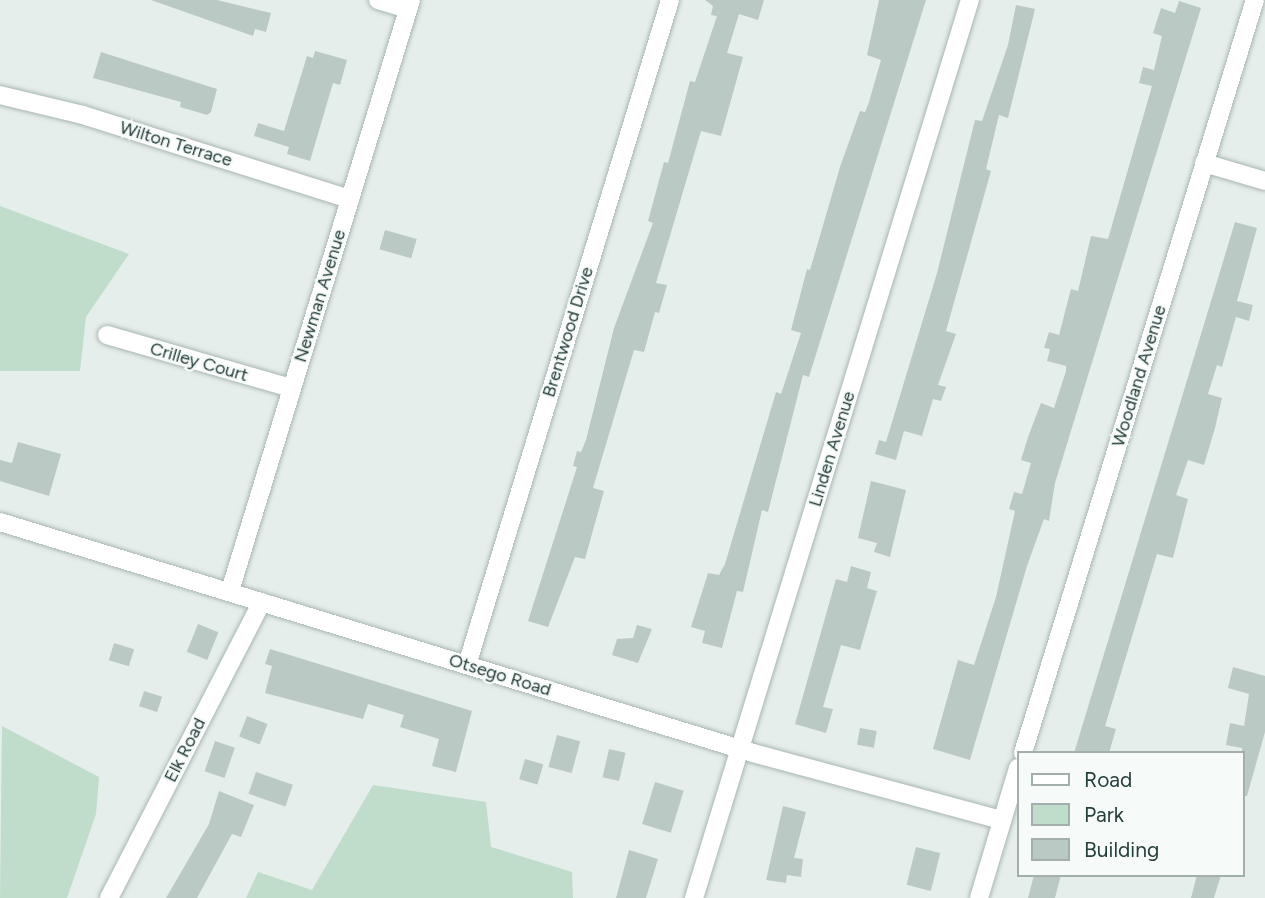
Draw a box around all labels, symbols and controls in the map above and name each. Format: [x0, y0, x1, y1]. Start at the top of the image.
street label: Wilton Terrace [117, 117, 235, 171]
street label: Newman Avenue [290, 227, 350, 365]
street label: Brentwood Drive [538, 264, 598, 400]
street label: Woodland Avenue [1107, 303, 1171, 449]
street label: Crilley Court [147, 338, 251, 386]
street label: Linden Avenue [804, 389, 860, 509]
street label: Otsego Road [446, 649, 554, 701]
street label: Elk Road [160, 714, 210, 786]
legend [1016, 751, 1244, 877]
text: Road [1084, 767, 1132, 792]
text: Park [1084, 802, 1124, 827]
text: Building [1084, 837, 1159, 862]

